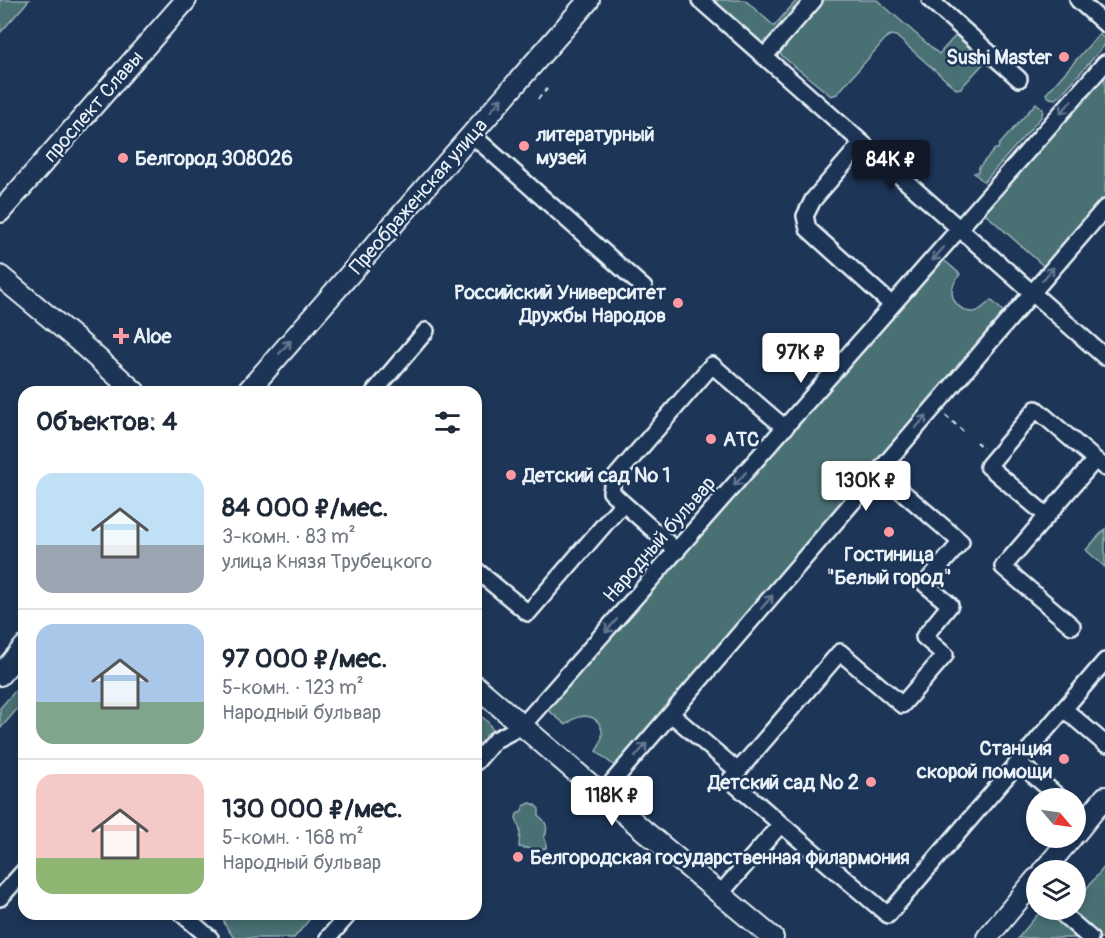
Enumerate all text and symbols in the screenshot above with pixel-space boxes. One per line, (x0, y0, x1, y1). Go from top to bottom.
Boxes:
street label: проспект Славы (38, 45, 149, 167)
place label: Sushi Master (946, 45, 1053, 70)
marker: Sushi Master (1057, 50, 1071, 64)
one-way arrow (489, 98, 503, 113)
one-way arrow (1059, 99, 1073, 114)
street label: Преображенская улица (344, 113, 493, 279)
place label: литературный музей (535, 122, 654, 170)
marker: литературный музей (517, 139, 531, 153)
pin: 84K ₽ (849, 140, 933, 191)
place label: Белгород 308026 (135, 146, 293, 171)
text: 84K ₽ (866, 147, 916, 172)
marker: Белгород 308026 (116, 151, 130, 165)
one-way arrow (931, 246, 945, 261)
one-way arrow (1041, 267, 1055, 282)
place label: Российский Университет Дружбы Народов (454, 280, 667, 328)
marker: Российский Университет Дружбы Народов (671, 296, 685, 310)
place label: Aloe (133, 324, 172, 349)
marker: Aloe (114, 329, 128, 343)
pin: 97K ₽ (759, 333, 843, 384)
one-way arrow (278, 340, 292, 356)
text: 97K ₽ (776, 340, 826, 365)
text: Объектов: 4 (36, 406, 177, 438)
icon: filters (431, 406, 464, 439)
one-way arrow (915, 414, 928, 430)
place label: АТС (723, 427, 759, 452)
marker: АТС (704, 432, 718, 446)
pin: 130K ₽ (817, 461, 915, 512)
place label: Детский сад № 1 (522, 463, 670, 488)
marker: Детский сад № 1 (504, 468, 518, 482)
text: 130K ₽ (835, 468, 897, 493)
street label: Народный бульвар (598, 471, 721, 608)
one-way arrow (733, 471, 747, 486)
text: 84 000 ₽/мес. (222, 492, 389, 524)
icon: home (84, 497, 156, 569)
text: 3-комн. · 83 m² (222, 524, 356, 549)
marker: Гостиница "Белый город" (882, 525, 896, 539)
place label: Гостиница "Белый город" (826, 542, 952, 590)
text: улица Князя Трубецкого (222, 549, 432, 574)
one-way arrow (761, 594, 774, 610)
one-way arrow (604, 618, 618, 633)
text: 97 000 ₽/мес. (222, 643, 388, 675)
icon: home (84, 648, 156, 720)
text: 5-комн. · 123 m² (222, 675, 364, 700)
text: Народный бульвар (222, 700, 381, 725)
place label: Станция скорой помощи (916, 736, 1052, 784)
one-way arrow (634, 742, 647, 758)
marker: Станция скорой помощи (1057, 752, 1071, 766)
place label: Детский сад № 2 (707, 770, 859, 795)
marker: Детский сад № 2 (864, 775, 878, 789)
pin: 118K ₽ (563, 776, 661, 827)
text: 118K ₽ (585, 783, 639, 808)
north arrow (1026, 788, 1086, 848)
map controls (1026, 788, 1086, 920)
text: 130 000 ₽/мес. (222, 793, 403, 825)
icon: home (84, 798, 156, 870)
text: 5-комн. · 168 m² (222, 825, 364, 850)
place label: Белгородская государственная филармония (530, 845, 910, 870)
text: Народный бульвар (222, 850, 381, 875)
marker: Белгородская государственная филармония (511, 850, 525, 864)
button: layers (1026, 860, 1086, 920)

